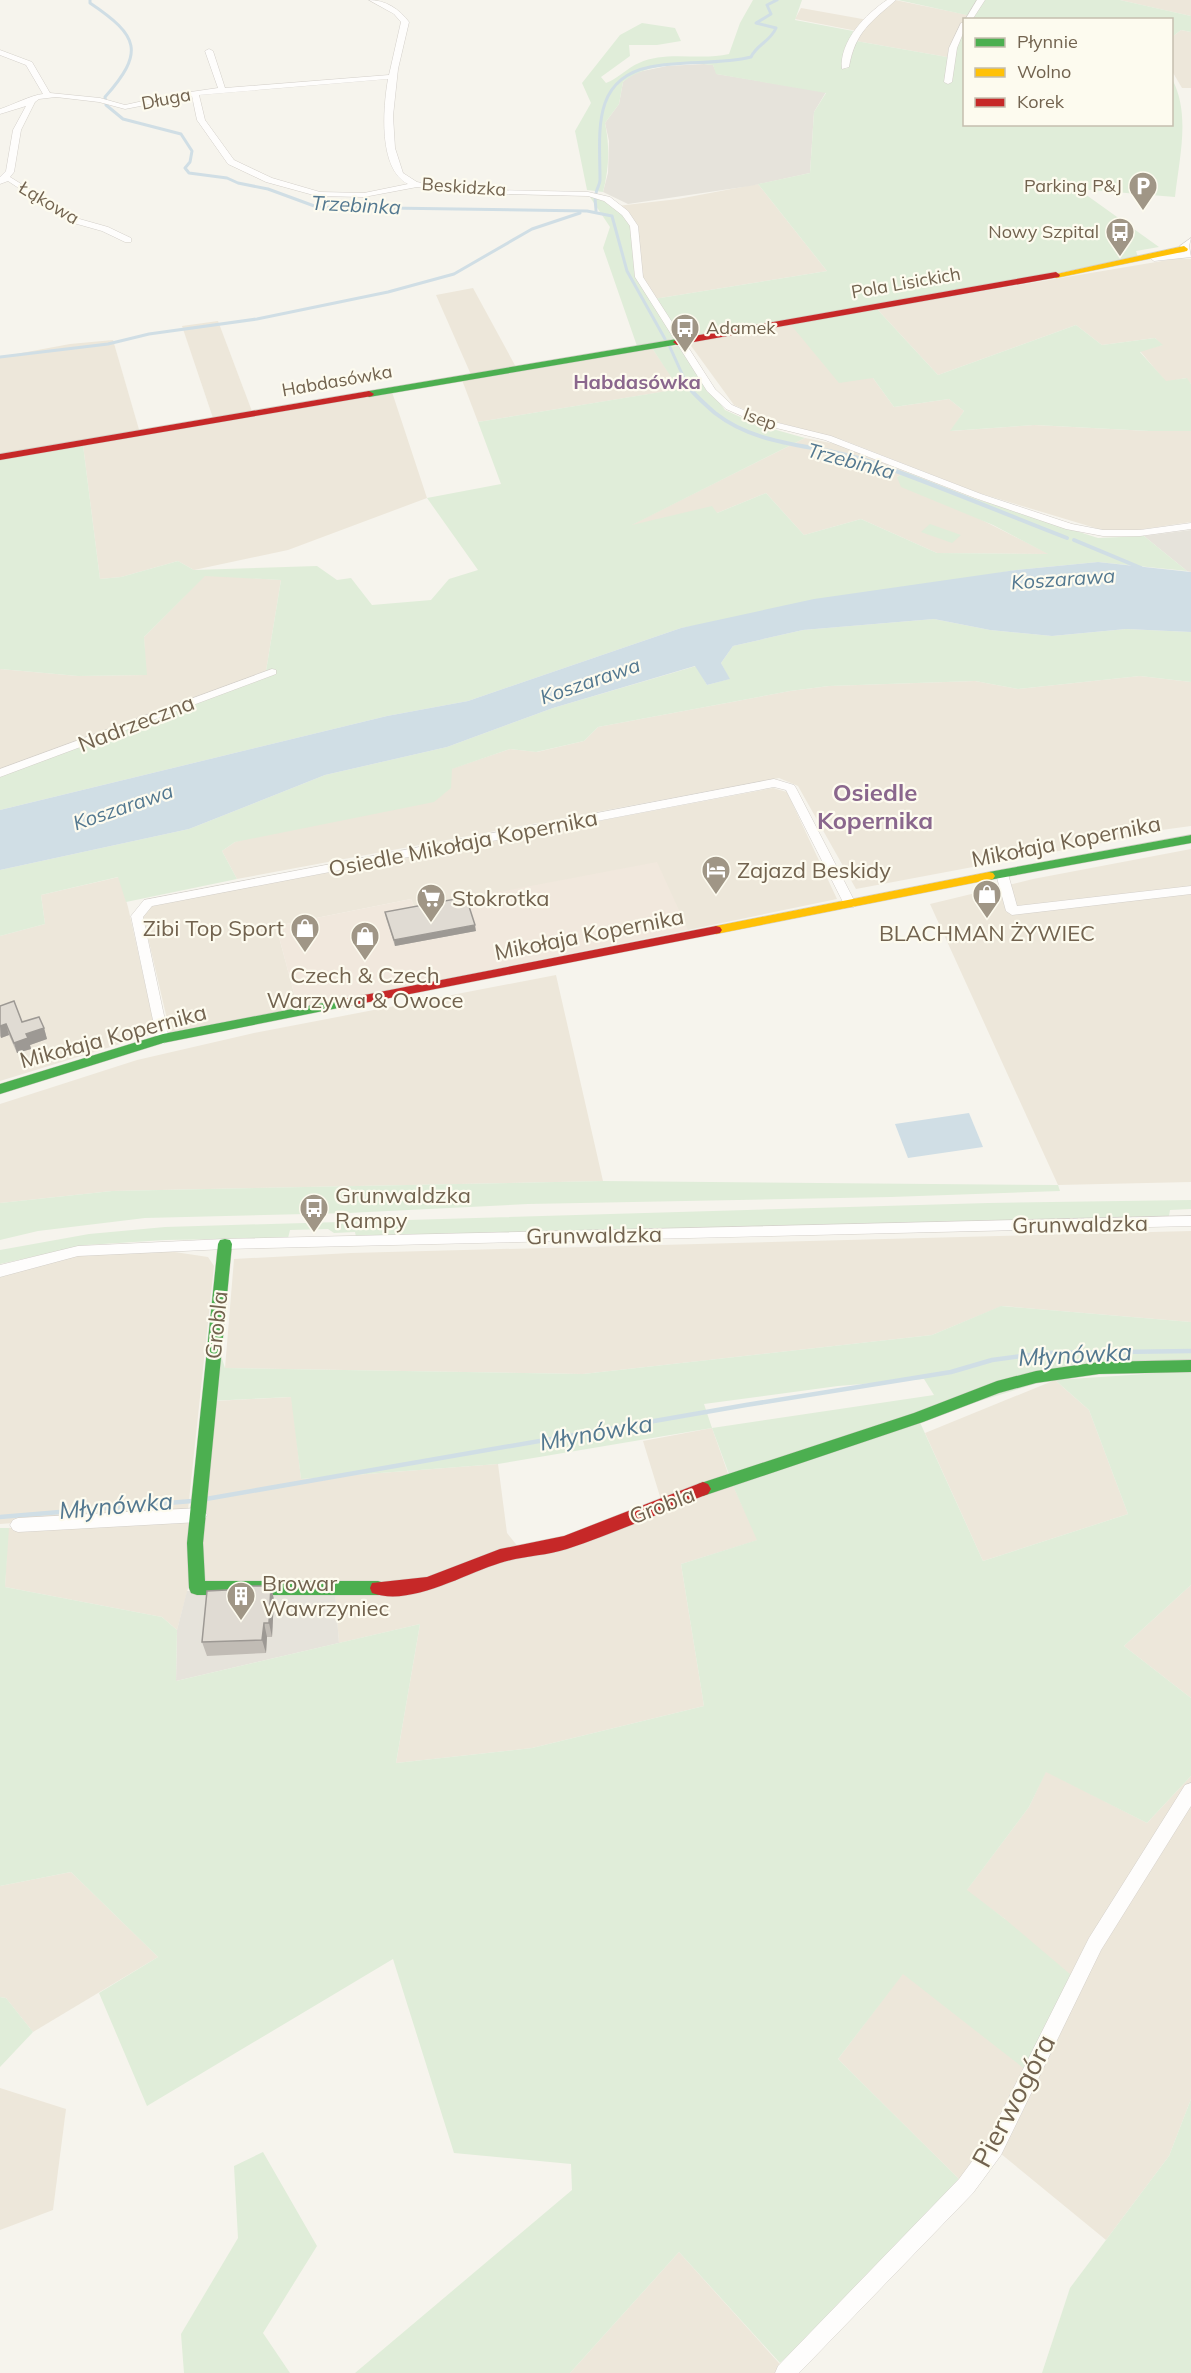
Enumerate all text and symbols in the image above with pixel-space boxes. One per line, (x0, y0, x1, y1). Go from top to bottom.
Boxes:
legend (963, 18, 1173, 126)
text: Płynnie (1017, 30, 1078, 53)
text: Wolno (1017, 60, 1071, 83)
street label: Długa (139, 82, 193, 115)
text: Korek (1017, 90, 1065, 113)
parking icon: Parking P&J (1127, 170, 1159, 212)
street label: Beskidzka (421, 172, 507, 201)
place label: Parking P&J (1024, 174, 1122, 197)
street label: Łąkowa (14, 175, 83, 229)
water label: Trzebinka (311, 190, 401, 219)
bus stop icon: Nowy Szpital (1104, 216, 1136, 258)
place label: Nowy Szpital (988, 220, 1099, 243)
street label: Pola Lisickich (849, 262, 962, 303)
bus stop icon: Adamek (669, 312, 701, 354)
place label: Adamek (706, 316, 776, 339)
street label: Habdasówka (280, 359, 394, 402)
district label: Habdasówka (573, 369, 701, 394)
street label: Isep (740, 402, 780, 435)
water label: Trzebinka (805, 437, 898, 484)
water label: Koszarawa (1010, 562, 1116, 595)
water label: Koszarawa (536, 652, 643, 709)
street label: Nadrzeczna (74, 688, 198, 758)
district label: Osiedle Kopernika (817, 777, 933, 835)
water label: Koszarawa (69, 778, 176, 835)
street label: Osiedle Mikołaja Kopernika (326, 803, 600, 883)
street label: Mikołaja Kopernika (969, 809, 1163, 873)
hotel icon: Zajazd Beskidy (700, 854, 732, 896)
place label: Zajazd Beskidy (737, 856, 891, 884)
shop icon: BLACHMAN ŻYWIEC (971, 878, 1003, 920)
supermarket icon: Stokrotka (415, 882, 447, 924)
place label: Stokrotka (452, 884, 550, 912)
street label: Mikołaja Kopernika (492, 902, 686, 966)
shop icon: Zibi Top Sport (289, 912, 321, 954)
place label: Zibi Top Sport (143, 914, 284, 942)
place label: BLACHMAN ŻYWIEC (879, 919, 1095, 947)
shop icon: Czech & Czech Warzywa & Owoce (349, 920, 381, 962)
place label: Czech & Czech Warzywa & Owoce (266, 961, 464, 1014)
street label: Mikołaja Kopernika (16, 998, 210, 1074)
place label: Grunwaldzka Rampy (335, 1181, 471, 1234)
bus stop icon: Grunwaldzka Rampy (298, 1192, 330, 1234)
street label: Grunwaldzka (1012, 1209, 1148, 1239)
street label: Grunwaldzka (526, 1220, 662, 1250)
street label: Grobla (199, 1290, 233, 1360)
water label: Młynówka (1017, 1336, 1133, 1372)
water label: Młynówka (537, 1407, 655, 1457)
street label: Grobla (625, 1480, 699, 1530)
water label: Młynówka (58, 1485, 174, 1525)
place label: Browar Wawrzyniec (262, 1569, 389, 1622)
building icon: Browar Wawrzyniec (225, 1580, 257, 1622)
street label: Pierwogóra (964, 2028, 1062, 2173)

